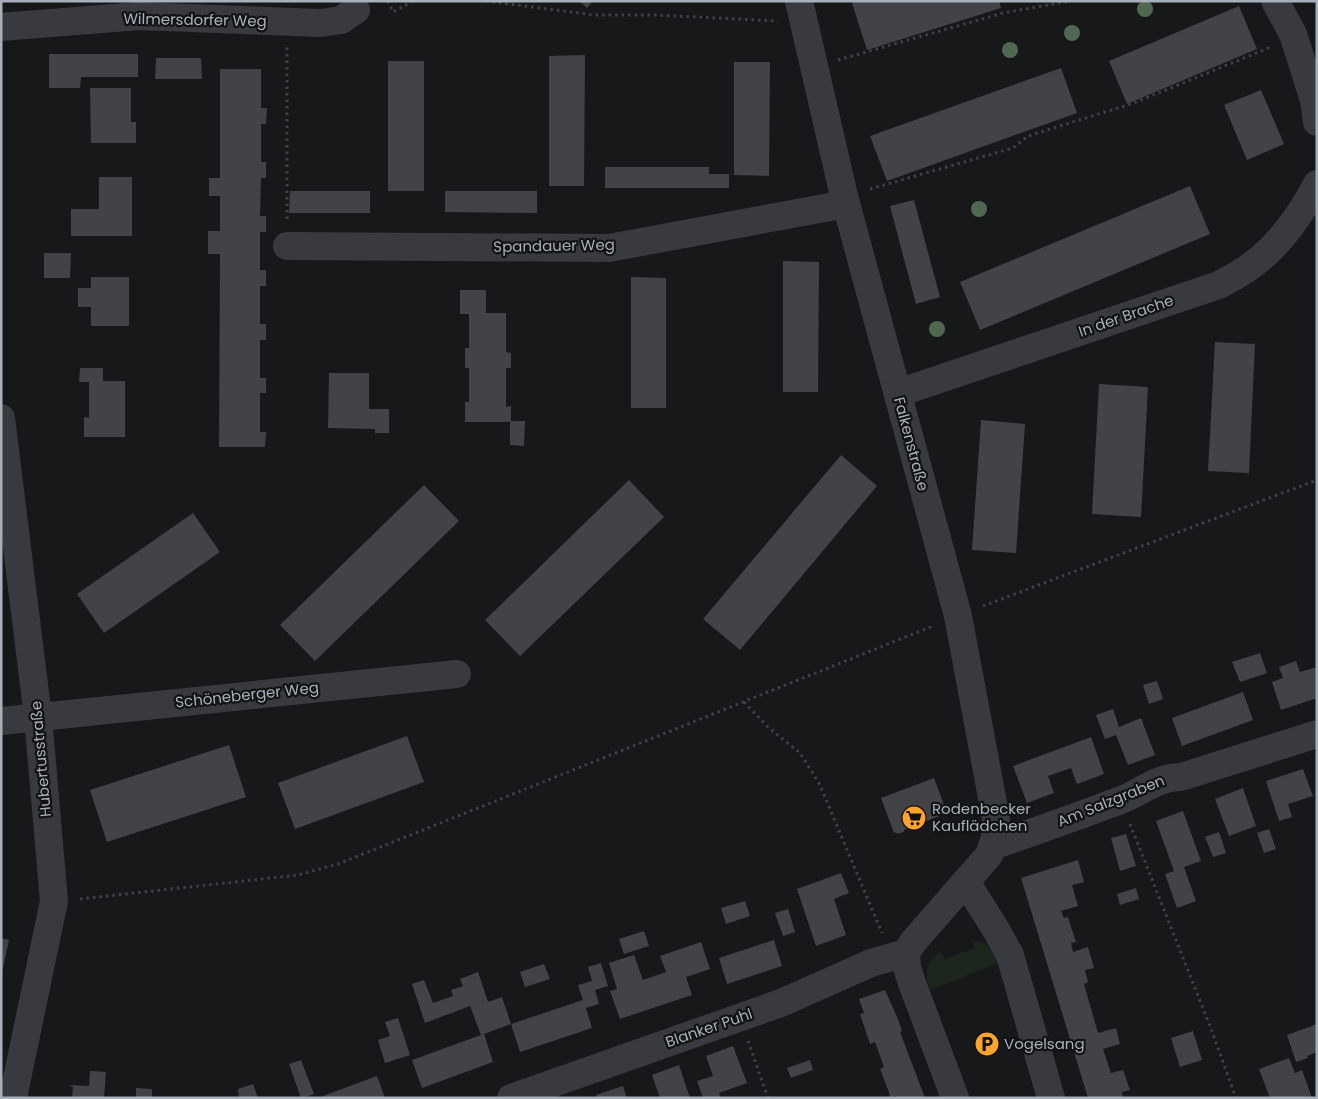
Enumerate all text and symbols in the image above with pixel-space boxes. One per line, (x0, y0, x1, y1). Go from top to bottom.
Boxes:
street label: Wilmersdorfer Weg (123, 8, 267, 31)
street label: Spandauer Weg (493, 234, 615, 257)
street label: In der Brache (1075, 289, 1176, 342)
street label: Falkenstraße (889, 395, 934, 493)
street label: Schöneberger Weg (174, 677, 320, 712)
street label: Hubertusstraße (25, 700, 56, 818)
street label: Am Salzgraben (1054, 769, 1168, 832)
place label: Rodenbecker Kauflädchen (932, 798, 1031, 836)
supermarket icon: Rodenbecker Kauflädchen (901, 805, 927, 831)
street label: Blanker Puhl (662, 1003, 755, 1052)
parking icon: Vogelsang (974, 1031, 1000, 1057)
place label: Vogelsang (1004, 1033, 1085, 1054)

